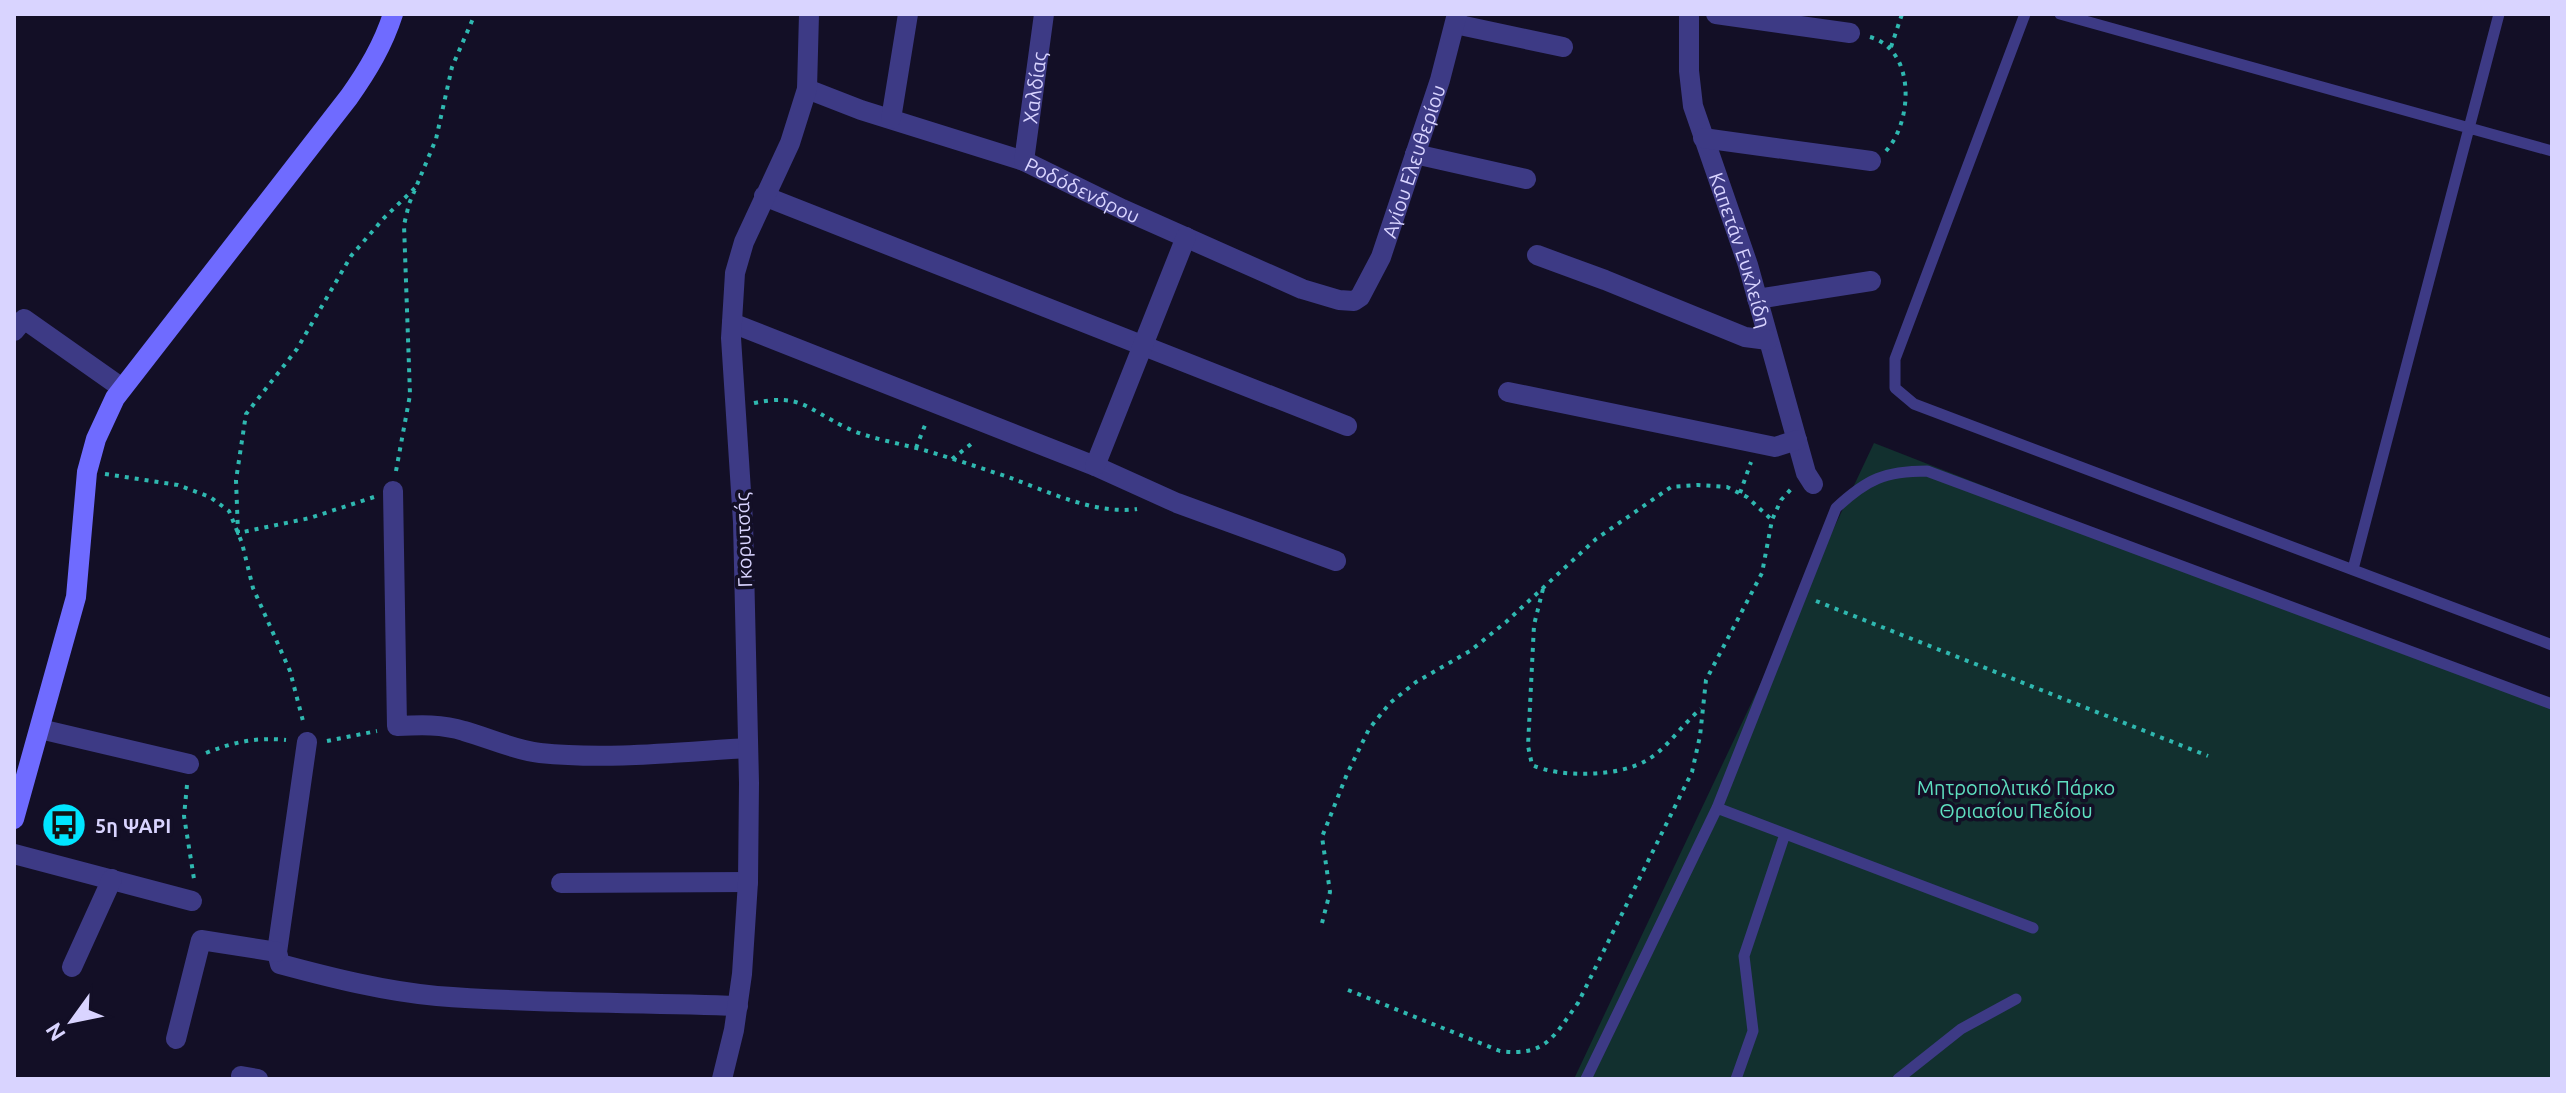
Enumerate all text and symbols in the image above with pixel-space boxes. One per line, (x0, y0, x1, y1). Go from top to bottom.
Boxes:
street label: Χαλδίας (1018, 50, 1050, 125)
street label: Αγίου Ελευθερίου (1377, 82, 1449, 241)
street label: Ροδόδενδρου (1022, 152, 1144, 227)
street label: Καπετάν Ευκλείδη (1705, 169, 1776, 330)
street label: Γκορυτσάς (730, 492, 756, 588)
park label: Μητροπολιτικό Πάρκο Θριασίου Πεδίου (1917, 776, 2115, 822)
bus stop icon: 5η ΨΑΡΙ (40, 801, 88, 849)
place label: 5η ΨΑΡΙ (95, 814, 171, 837)
north arrow (32, 981, 112, 1061)
text: N (40, 1018, 70, 1046)

